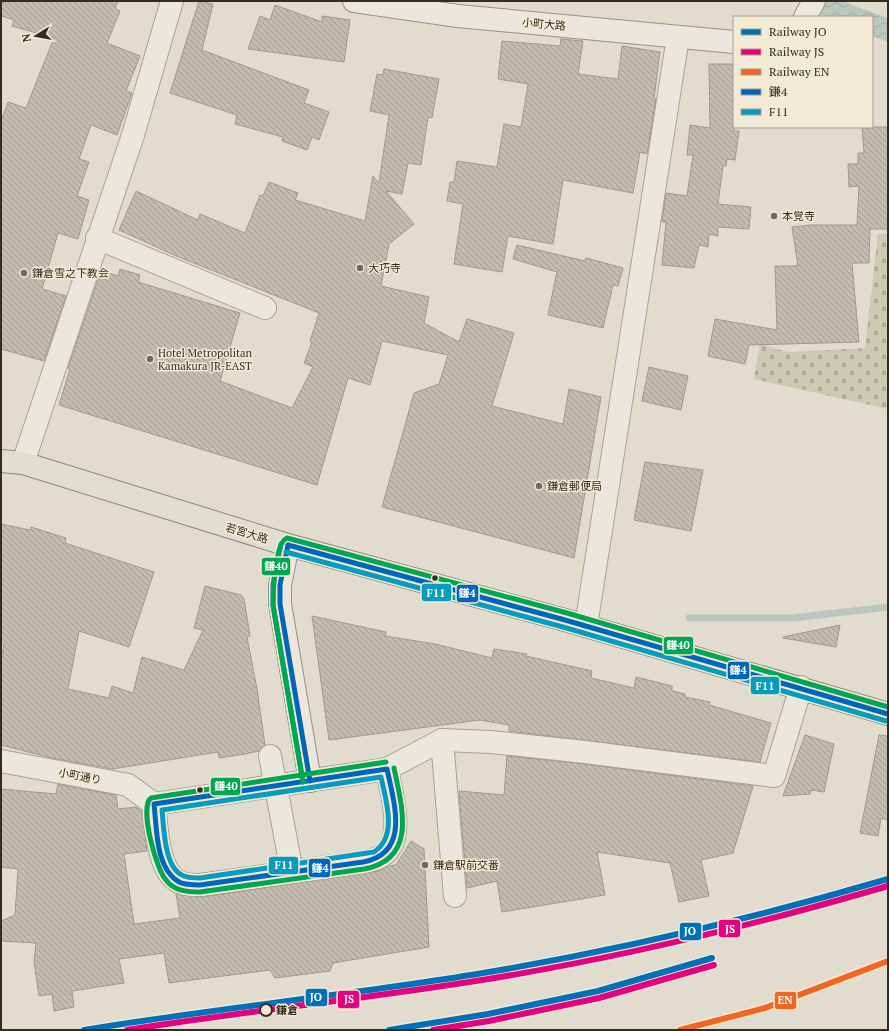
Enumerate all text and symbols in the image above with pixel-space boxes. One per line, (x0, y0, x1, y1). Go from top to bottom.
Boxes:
street label: 小町大路 (521, 15, 567, 33)
north arrow (16, 16, 56, 56)
legend (733, 16, 873, 128)
text: Railway JO (769, 24, 827, 39)
text: N (18, 32, 34, 43)
text: Railway JS (769, 44, 824, 59)
text: Railway EN (769, 64, 830, 79)
text: 鎌4 (769, 84, 788, 99)
text: F11 (769, 104, 788, 119)
place label: 本覚寺 (782, 209, 815, 223)
marker: 本覚寺 (769, 211, 779, 221)
place label: 大巧寺 (368, 261, 401, 275)
marker: 大巧寺 (355, 263, 365, 273)
place label: 鎌倉雪之下教会 (32, 266, 109, 280)
marker: 鎌倉雪之下教会 (19, 268, 29, 278)
place label: Hotel Metropolitan Kamakura JR-EAST (158, 346, 253, 373)
marker: Hotel Metropolitan Kamakura JR-EAST (145, 354, 155, 364)
place label: 鎌倉郵便局 (547, 479, 602, 493)
marker: 鎌倉郵便局 (534, 481, 544, 491)
street label: 若宮大路 (224, 520, 270, 546)
line badge: 鎌40 (261, 557, 291, 576)
text: 鎌40 (264, 559, 288, 573)
unlabelled marker (430, 573, 440, 583)
line badge: F11 (421, 583, 452, 602)
line badge: 鎌4 (456, 584, 479, 603)
text: F11 (427, 586, 445, 600)
text: 鎌4 (458, 586, 476, 600)
line badge: 鎌40 (663, 636, 694, 655)
text: 鎌40 (666, 638, 690, 652)
line badge: 鎌4 (727, 661, 750, 680)
text: 鎌4 (729, 663, 747, 677)
line badge: F11 (750, 676, 780, 695)
text: F11 (756, 679, 774, 693)
street label: 小町通り (57, 765, 103, 787)
line badge: 鎌40 (210, 777, 241, 796)
text: 鎌40 (214, 779, 238, 793)
unlabelled marker (195, 785, 205, 795)
line badge: F11 (268, 856, 299, 875)
text: F11 (275, 858, 293, 872)
line badge: 鎌4 (308, 858, 331, 878)
place label: 鎌倉駅前交番 (433, 858, 499, 872)
marker: 鎌倉駅前交番 (420, 860, 430, 870)
text: 鎌4 (311, 861, 329, 875)
line badge: JS (718, 919, 741, 938)
line badge: JO (679, 922, 702, 941)
text: JS (725, 922, 735, 936)
text: JO (684, 924, 696, 938)
line badge: JO (305, 988, 328, 1007)
text: JO (310, 990, 322, 1004)
line badge: JS (337, 990, 360, 1009)
line badge: EN (774, 991, 797, 1010)
text: JS (344, 992, 354, 1006)
text: EN (778, 993, 793, 1007)
marker: 鎌倉 (259, 1003, 273, 1017)
place label: 鎌倉 (276, 1003, 298, 1017)

